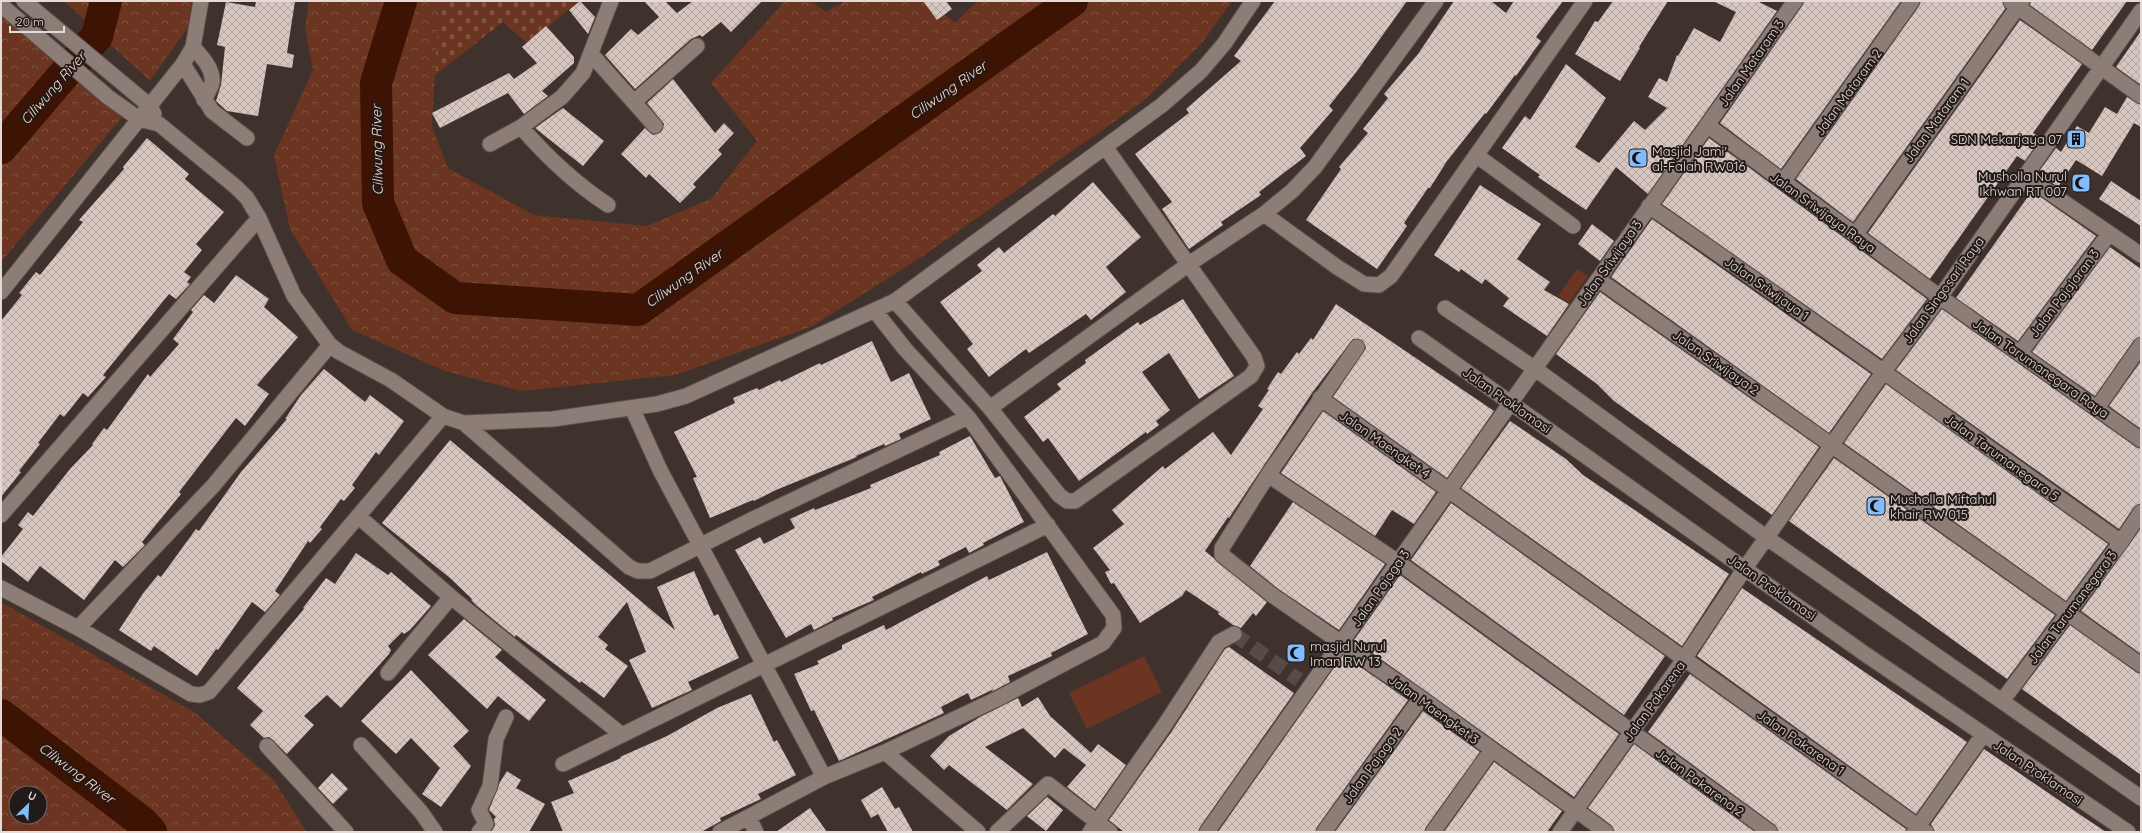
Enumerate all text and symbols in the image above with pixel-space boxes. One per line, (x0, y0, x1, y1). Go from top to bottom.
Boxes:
scale bar (10, 8, 64, 34)
text: 20 m (16, 14, 44, 29)
street label: Jalan Mataram 3 (1715, 16, 1787, 110)
street label: Jalan Mataram 2 (1811, 45, 1885, 139)
water label: Ciliwung River (17, 47, 91, 128)
water label: Ciliwung River (906, 56, 992, 123)
street label: Jalan Mataram 1 (1900, 74, 1972, 166)
water label: Ciliwung River (367, 103, 387, 195)
building icon: SDN Mekarjaya 07 (2065, 128, 2087, 150)
place label: SDN Mekarjaya 07 (1951, 131, 2062, 147)
place label: Masjid Jami' al-Falah RW016 (1652, 143, 1746, 174)
mosque icon: Masjid Jami' al-Falah RW016 (1627, 147, 1649, 169)
street label: Jalan Sriwijaya Raya (1767, 168, 1879, 256)
place label: Musholla Nurul Ikhwan RT 007 (1978, 168, 2067, 199)
mosque icon: Musholla Nurul Ikhwan RT 007 (2070, 172, 2092, 194)
street label: Jalan Sriwijaya 3 (1573, 217, 1645, 309)
street label: Jalan Singosari Raya (1899, 234, 1987, 346)
water label: Ciliwung River (642, 244, 728, 311)
street label: Jalan Pajajaran 3 (2026, 246, 2102, 340)
street label: Jalan Sriwijaya 1 (1721, 253, 1813, 323)
street label: Jalan Tarumanegara Raya (1970, 315, 2112, 421)
street label: Jalan Sriwijaya 2 (1670, 326, 1762, 398)
street label: Jalan Proklamasi (1460, 364, 1554, 436)
street label: Jalan Maengket 4 (1336, 407, 1434, 482)
street label: Jalan Tarumanegara 5 (1942, 410, 2062, 504)
place label: Musholla Miftahul khair RW 015 (1890, 491, 1995, 522)
mosque icon: Musholla Miftahul khair RW 015 (1865, 495, 1887, 517)
street label: Jalan Pajaga 3 (1347, 546, 1413, 630)
street label: Jalan Tarumanegara 3 (2024, 547, 2120, 667)
street label: Jalan Proklamasi (1725, 551, 1819, 623)
place label: masjid Nurul Iman RW 13 (1310, 638, 1386, 669)
mosque icon: masjid Nurul Iman RW 13 (1285, 642, 1307, 664)
street label: Jalan Pakarena (1620, 658, 1688, 744)
street label: Jalan Maengket 3 (1386, 671, 1482, 747)
street label: Jalan Pakarena 1 (1754, 706, 1848, 778)
street label: Jalan Pajaga 2 (1339, 724, 1405, 806)
street label: Jalan Proklamasi (1990, 736, 2086, 808)
water label: Ciliwung River (35, 739, 120, 808)
street label: Jalan Pakarena 2 (1653, 744, 1747, 820)
north arrow (8, 785, 48, 825)
text: U (26, 788, 38, 804)

